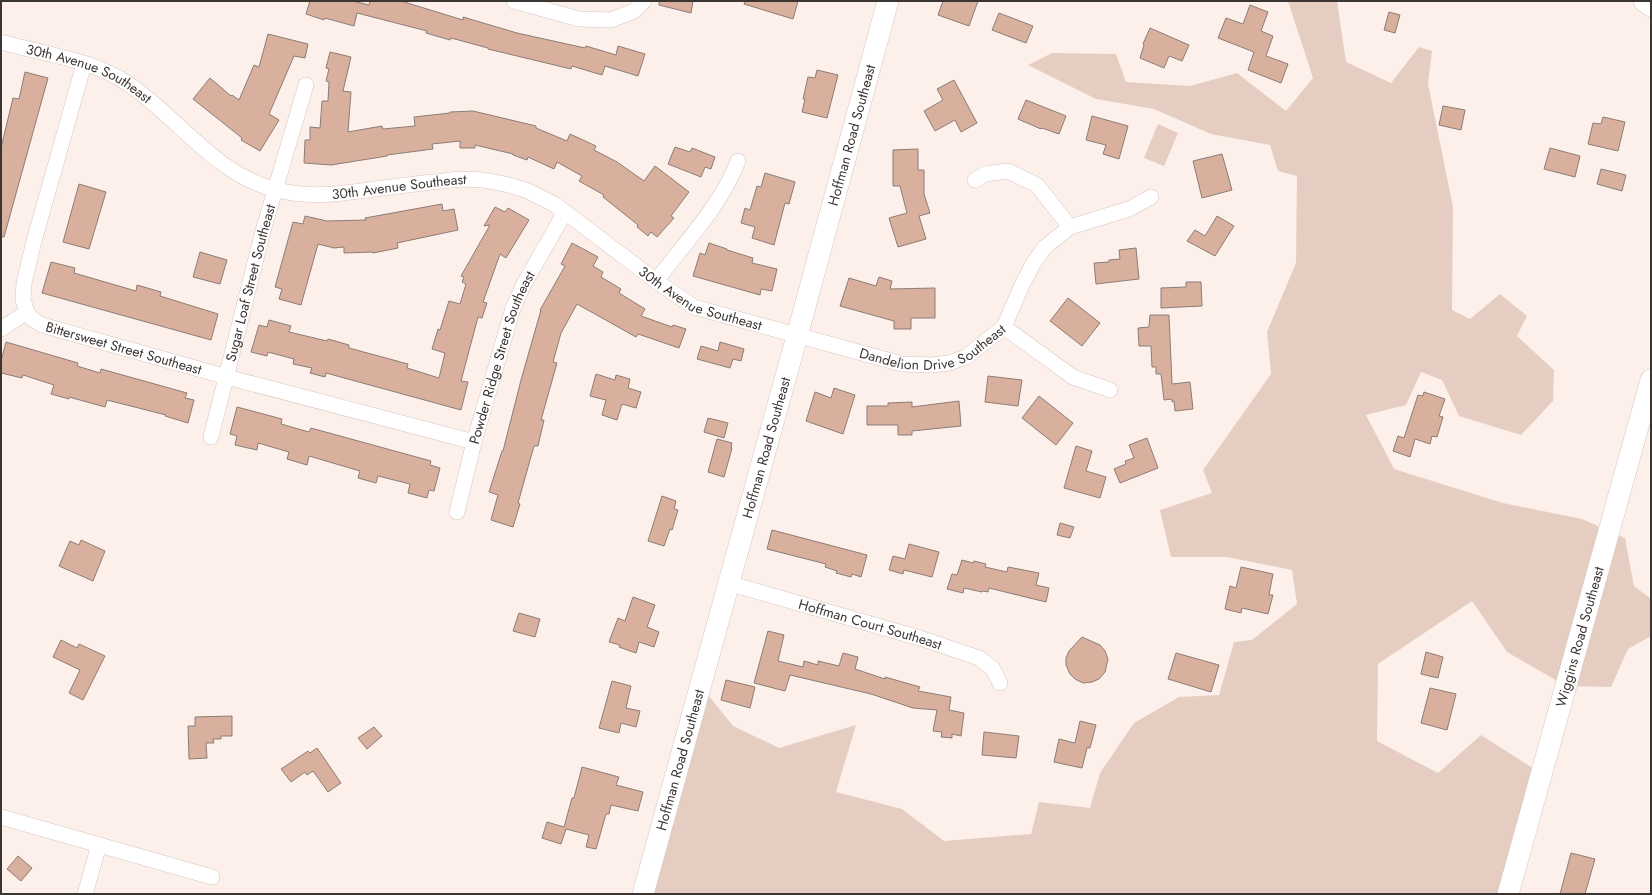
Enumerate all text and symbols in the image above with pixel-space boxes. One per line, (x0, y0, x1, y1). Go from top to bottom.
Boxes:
street label: 30th Avenue Southeast (24, 39, 157, 108)
street label: Hoffman Road Southeast (823, 62, 880, 208)
street label: 30th Avenue Southeast (331, 169, 467, 204)
street label: Sugar Loaf Street Southeast (220, 201, 281, 364)
street label: 30th Avenue Southeast (635, 261, 765, 335)
street label: Powder Ridge Street Southeast (464, 267, 540, 446)
street label: Bittersweet Street Southeast (43, 317, 205, 380)
street label: Dandelion Drive Southeast (857, 319, 1010, 375)
street label: Hoffman Road Southeast (737, 374, 795, 521)
street label: Wiggins Road Southeast (1550, 564, 1609, 709)
street label: Hoffman Court Southeast (796, 594, 945, 655)
street label: Hoffman Road Southeast (651, 686, 709, 833)

